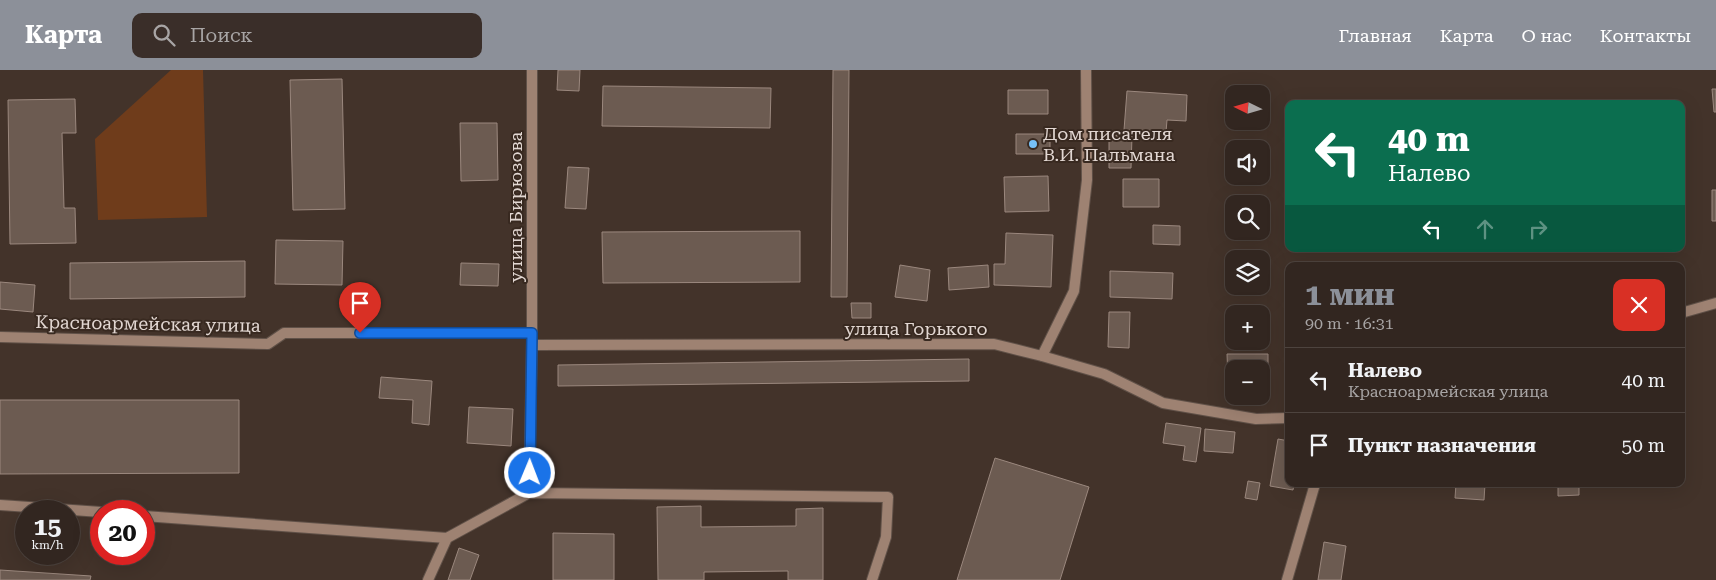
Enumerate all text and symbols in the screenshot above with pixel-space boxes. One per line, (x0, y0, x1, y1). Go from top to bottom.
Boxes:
search box (132, 13, 482, 58)
text: Карта (25, 21, 102, 49)
icon: search (150, 21, 178, 49)
text: Поиск (190, 24, 253, 47)
text: Главная (1339, 25, 1412, 46)
text: Карта (1440, 25, 1494, 46)
text: О нас (1522, 25, 1572, 46)
text: Контакты (1600, 25, 1691, 46)
north arrow (1225, 85, 1270, 130)
map controls (1225, 85, 1270, 405)
text: 40 m (1388, 119, 1470, 160)
icon: left (1305, 120, 1370, 185)
place label: Дом писателя В.И. Пальмана (1043, 123, 1175, 165)
street label: улица Бирюзова (505, 131, 526, 282)
marker: Дом писателя В.И. Пальмана (1027, 138, 1039, 150)
button: sound (1225, 140, 1270, 185)
text: Налево (1388, 161, 1471, 186)
button: search (1225, 195, 1270, 240)
icon: left (1418, 215, 1446, 243)
icon: ahead (1471, 215, 1499, 243)
icon: right (1524, 215, 1552, 243)
button: layers (1225, 250, 1270, 295)
text: 1 мин (1305, 277, 1395, 312)
button: close (1613, 279, 1665, 331)
pin (339, 282, 381, 333)
icon: arrive (346, 289, 374, 317)
button: + (1225, 305, 1270, 350)
street label: Красноармейская улица (35, 311, 261, 336)
text: 90 m · 16:31 (1305, 314, 1394, 333)
street label: улица Горького (844, 318, 988, 339)
text: Налево (1348, 359, 1422, 382)
button: − (1225, 360, 1270, 405)
icon: left (1305, 366, 1333, 394)
text: 40 m (1622, 369, 1665, 392)
text: Красноармейская улица (1348, 382, 1548, 401)
icon: arrive (1305, 431, 1333, 459)
text: Пункт назначения (1348, 434, 1536, 457)
text: 50 m (1622, 434, 1665, 457)
position arrow (503, 446, 555, 498)
speed limit sign: 20 (90, 500, 155, 565)
text: 15 (33, 512, 62, 541)
text: km/h (31, 538, 64, 552)

